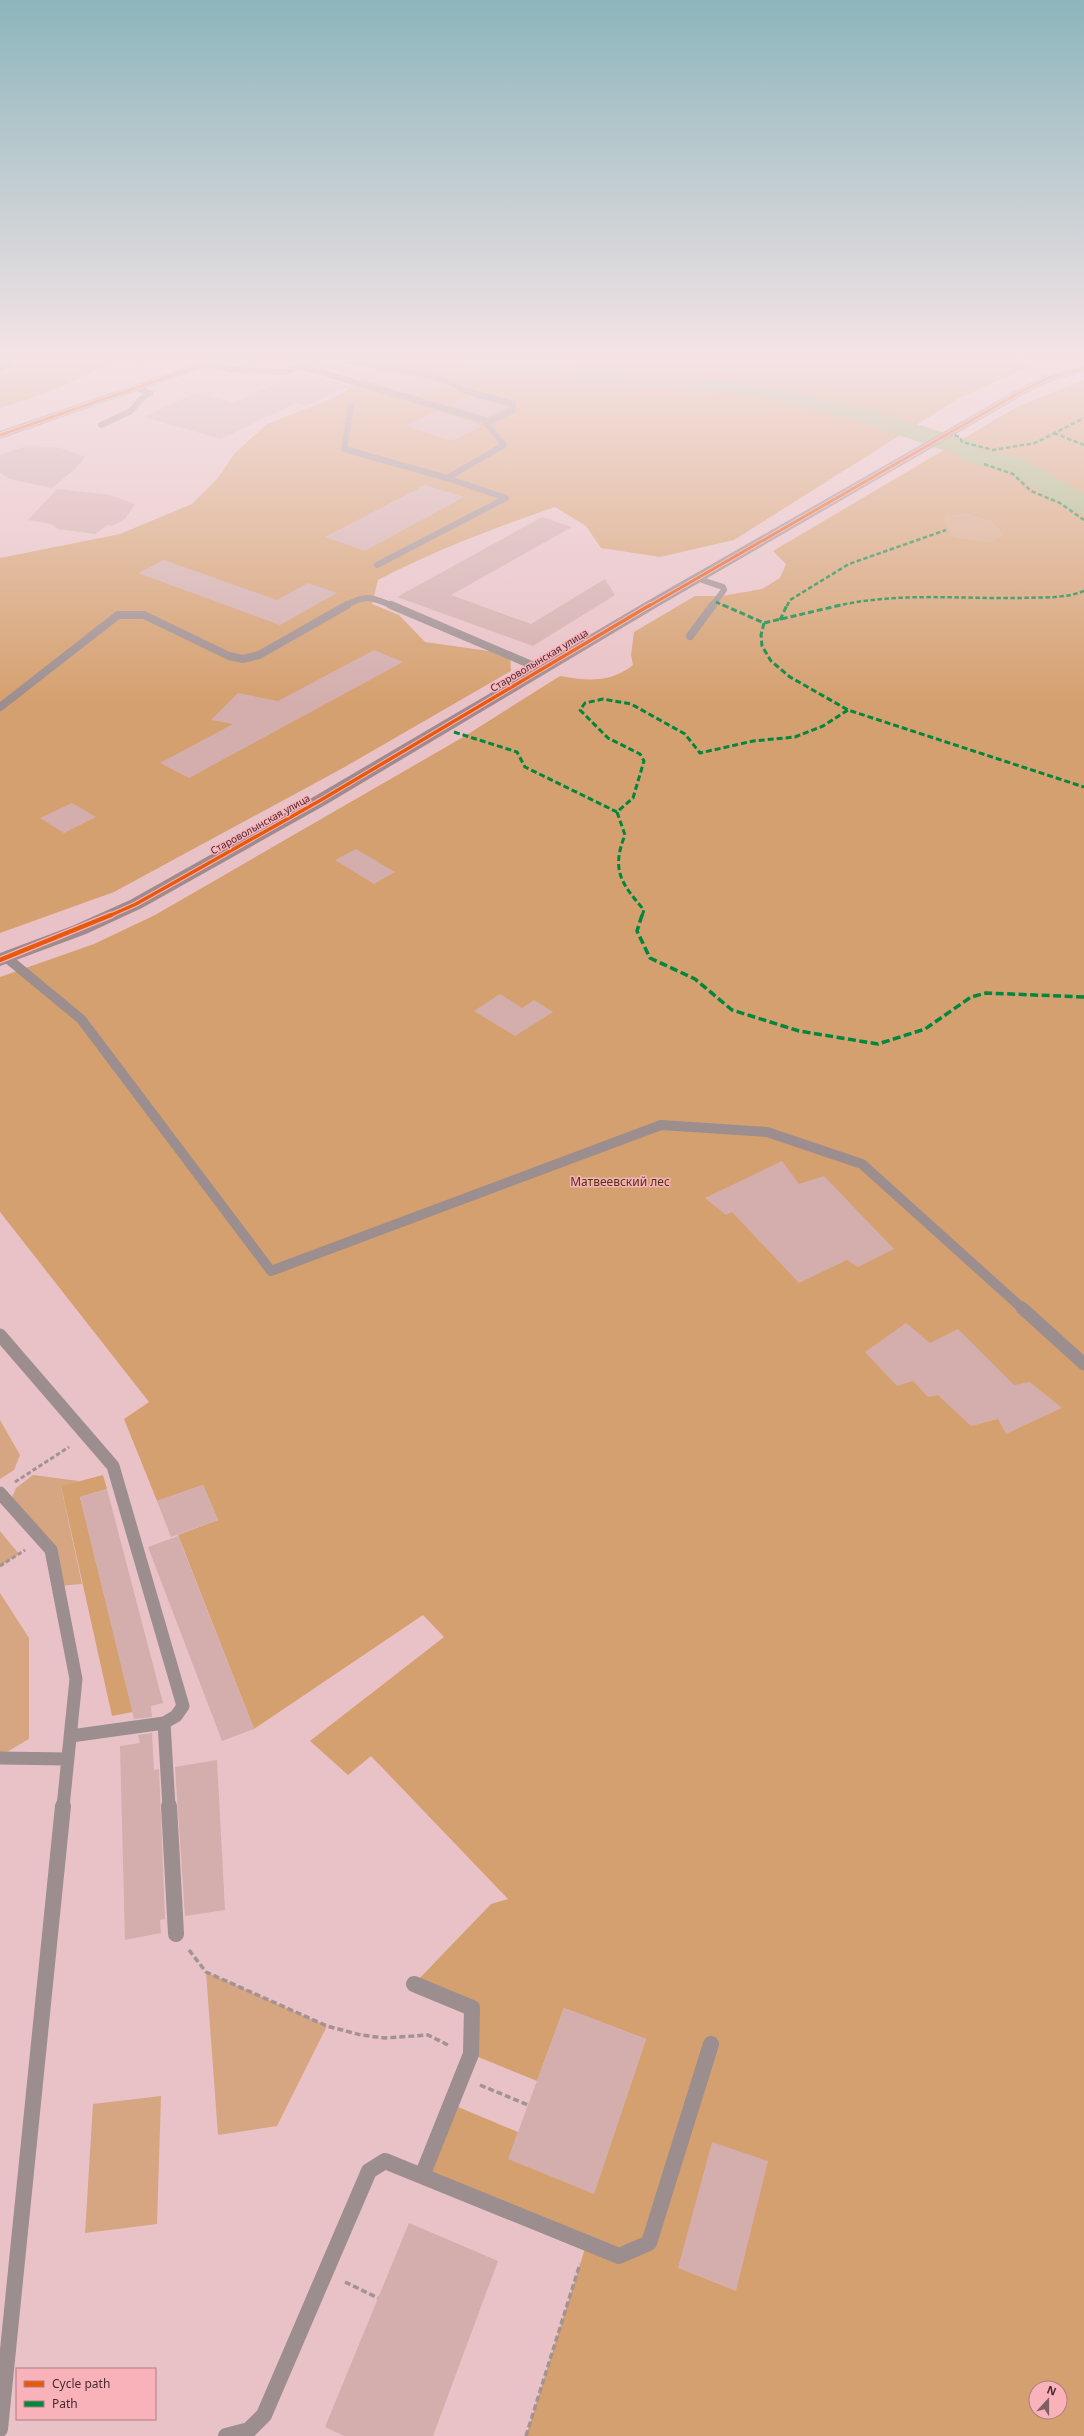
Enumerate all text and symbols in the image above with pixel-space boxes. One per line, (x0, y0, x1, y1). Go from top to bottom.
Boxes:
street label: Староволынская улица (487, 625, 591, 695)
street label: Староволынская улица (208, 791, 312, 857)
park label: Матвеевский лес (570, 1173, 670, 1190)
legend (16, 2368, 156, 2420)
text: Cycle path (52, 2375, 110, 2392)
north arrow (1028, 2380, 1068, 2420)
text: N (1045, 2382, 1059, 2399)
text: Path (52, 2395, 78, 2412)

